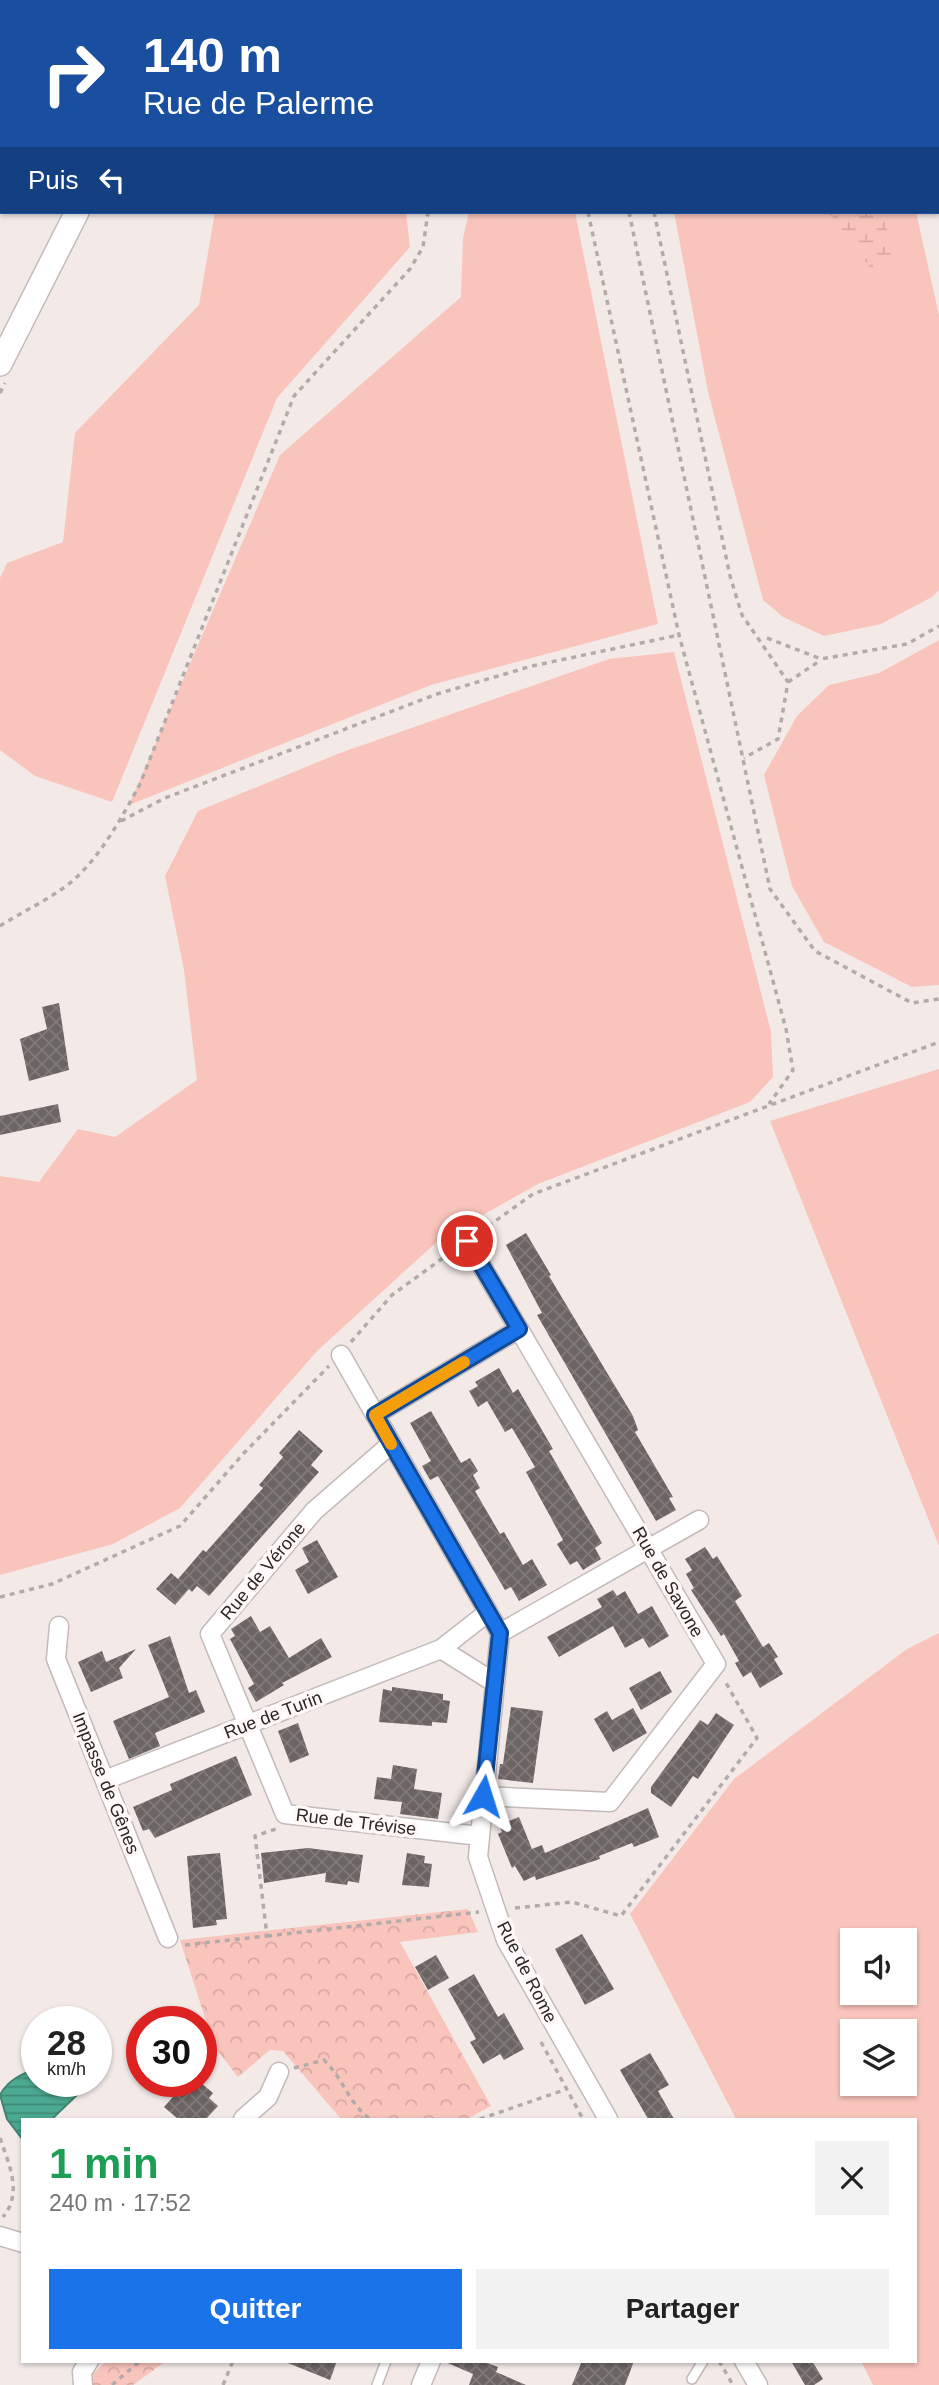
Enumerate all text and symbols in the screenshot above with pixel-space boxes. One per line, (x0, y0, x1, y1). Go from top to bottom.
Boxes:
icon: right (28, 28, 119, 119)
text: 140 m (143, 28, 282, 82)
text: Rue de Palerme (143, 85, 374, 121)
icon: left (93, 161, 131, 199)
text: Puis (28, 165, 79, 195)
pin (437, 1211, 497, 1271)
icon: arrive (448, 1222, 486, 1260)
street label: Rue de Vérone (216, 1518, 310, 1624)
street label: Rue de Savone (628, 1523, 708, 1641)
street label: Rue de Turin (221, 1687, 325, 1743)
street label: Impasse de Gênes (68, 1709, 144, 1857)
position arrow (446, 1759, 520, 1833)
street label: Rue de Trévise (295, 1805, 417, 1839)
street label: Rue de Rome (493, 1918, 561, 2026)
map controls (840, 1928, 917, 2096)
button: sound (840, 1928, 917, 2005)
speed limit sign: 30 (126, 2006, 217, 2097)
button: layers (840, 2019, 917, 2096)
text: 28 (47, 2023, 86, 2062)
text: km/h (47, 2059, 86, 2079)
text: 1 min (49, 2140, 159, 2187)
button: close (815, 2141, 889, 2215)
text: 240 m · 17:52 (49, 2190, 191, 2216)
button: Quitter (49, 2269, 462, 2349)
button: Partager (476, 2269, 889, 2349)

